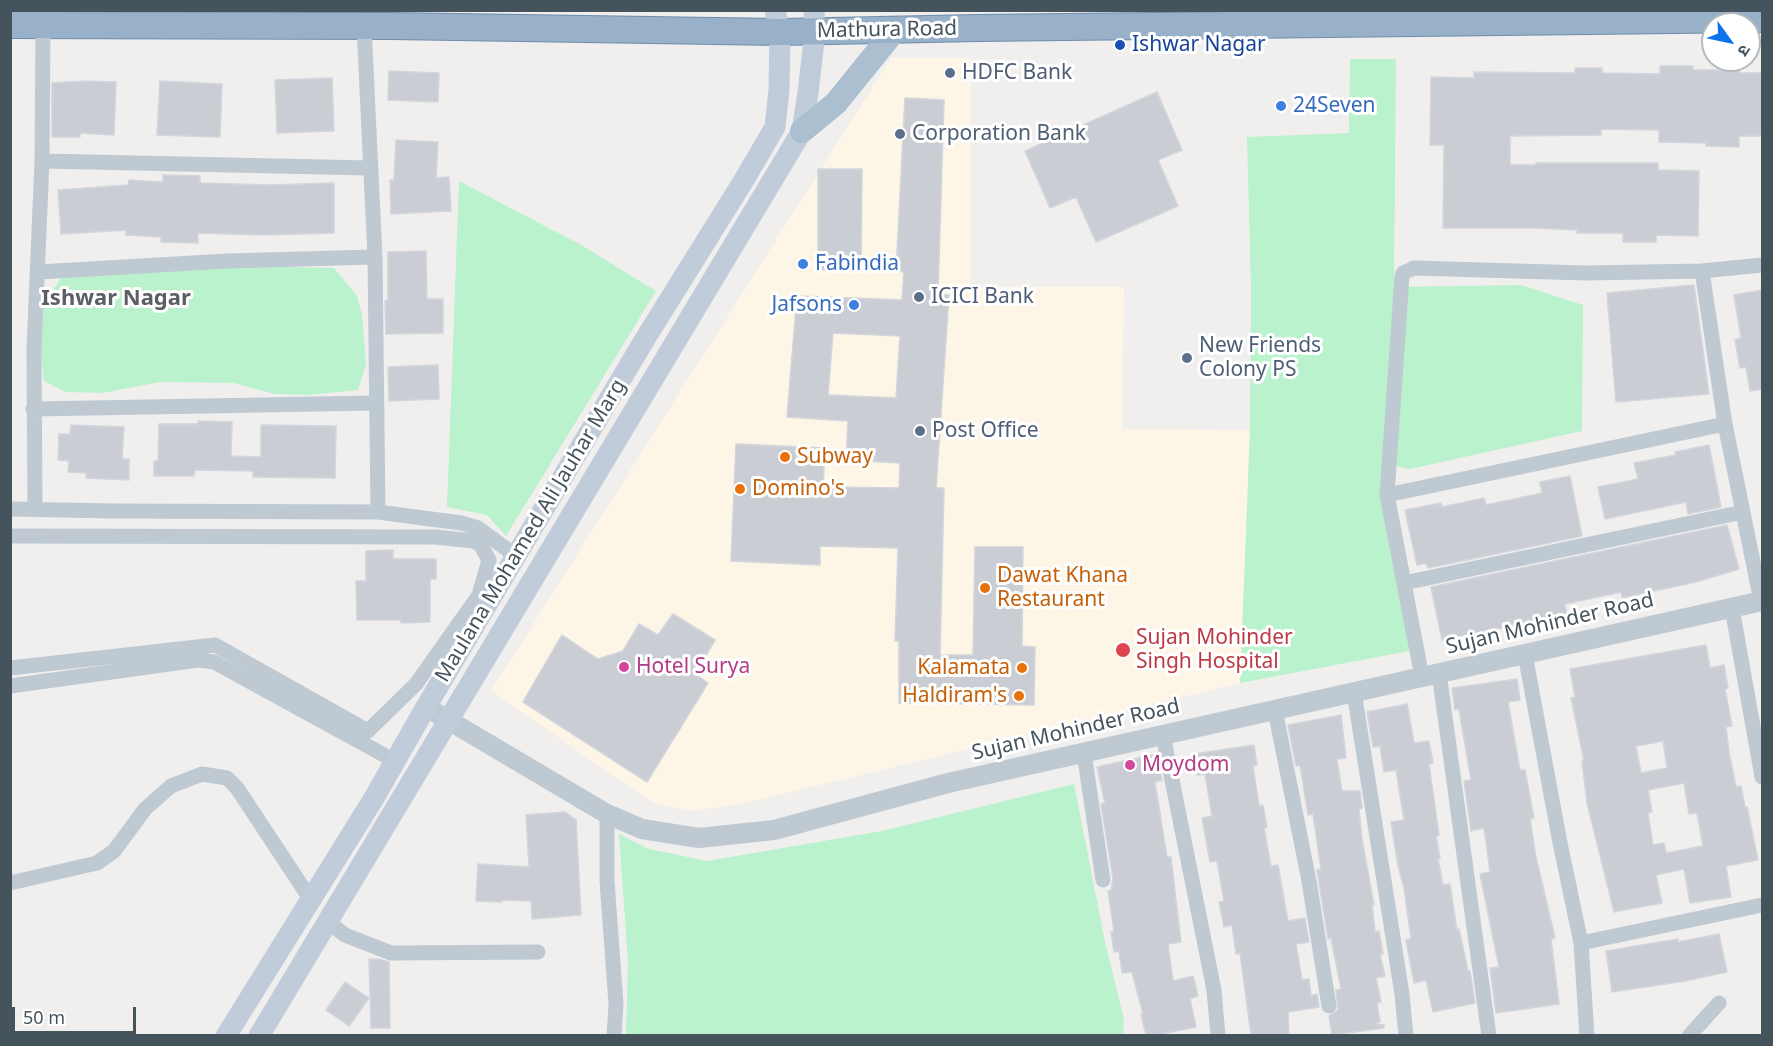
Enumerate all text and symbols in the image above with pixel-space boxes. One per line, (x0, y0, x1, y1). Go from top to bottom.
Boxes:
north arrow (1701, 12, 1761, 72)
street label: Mathura Road (817, 16, 957, 44)
place label: Ishwar Nagar (1132, 32, 1266, 58)
marker: Ishwar Nagar (1113, 38, 1127, 52)
text: उ (1733, 41, 1756, 61)
place label: HDFC Bank (962, 60, 1072, 86)
marker: HDFC Bank (943, 66, 957, 80)
place label: 24Seven (1293, 93, 1375, 119)
marker: 24Seven (1274, 99, 1288, 113)
place label: Corporation Bank (912, 121, 1086, 147)
marker: Corporation Bank (893, 127, 907, 141)
place label: Fabindia (815, 251, 899, 277)
marker: Fabindia (796, 257, 810, 271)
place label: ICICI Bank (931, 284, 1034, 310)
district label: Ishwar Nagar (41, 286, 191, 312)
marker: ICICI Bank (912, 290, 926, 304)
place label: Jafsons (771, 292, 842, 318)
marker: Jafsons (847, 298, 861, 312)
place label: New Friends Colony PS (1199, 333, 1321, 383)
marker: New Friends Colony PS (1180, 351, 1194, 365)
street label: Maulana Mohamed Ali Jauhar Marg (430, 375, 632, 687)
place label: Post Office (932, 418, 1039, 444)
marker: Post Office (913, 424, 927, 438)
place label: Subway (797, 444, 873, 470)
marker: Subway (778, 450, 792, 464)
place label: Domino's (752, 476, 845, 502)
marker: Domino's (733, 482, 747, 496)
place label: Dawat Khana Restaurant (997, 563, 1128, 613)
marker: Dawat Khana Restaurant (978, 581, 992, 595)
street label: Sujan Mohinder Road (1444, 588, 1656, 660)
place label: Sujan Mohinder Singh Hospital (1136, 625, 1293, 675)
marker: Sujan Mohinder Singh Hospital (1114, 641, 1132, 659)
place label: Hotel Surya (636, 654, 750, 680)
place label: Kalamata (917, 655, 1010, 681)
marker: Hotel Surya (617, 660, 631, 674)
marker: Kalamata (1015, 661, 1029, 675)
place label: Haldiram's (902, 683, 1007, 709)
marker: Haldiram's (1012, 689, 1026, 703)
street label: Sujan Mohinder Road (970, 694, 1182, 766)
place label: Moydom (1142, 752, 1229, 778)
marker: Moydom (1123, 758, 1137, 772)
scale bar (15, 995, 140, 1033)
text: 50 m (23, 1005, 65, 1029)

